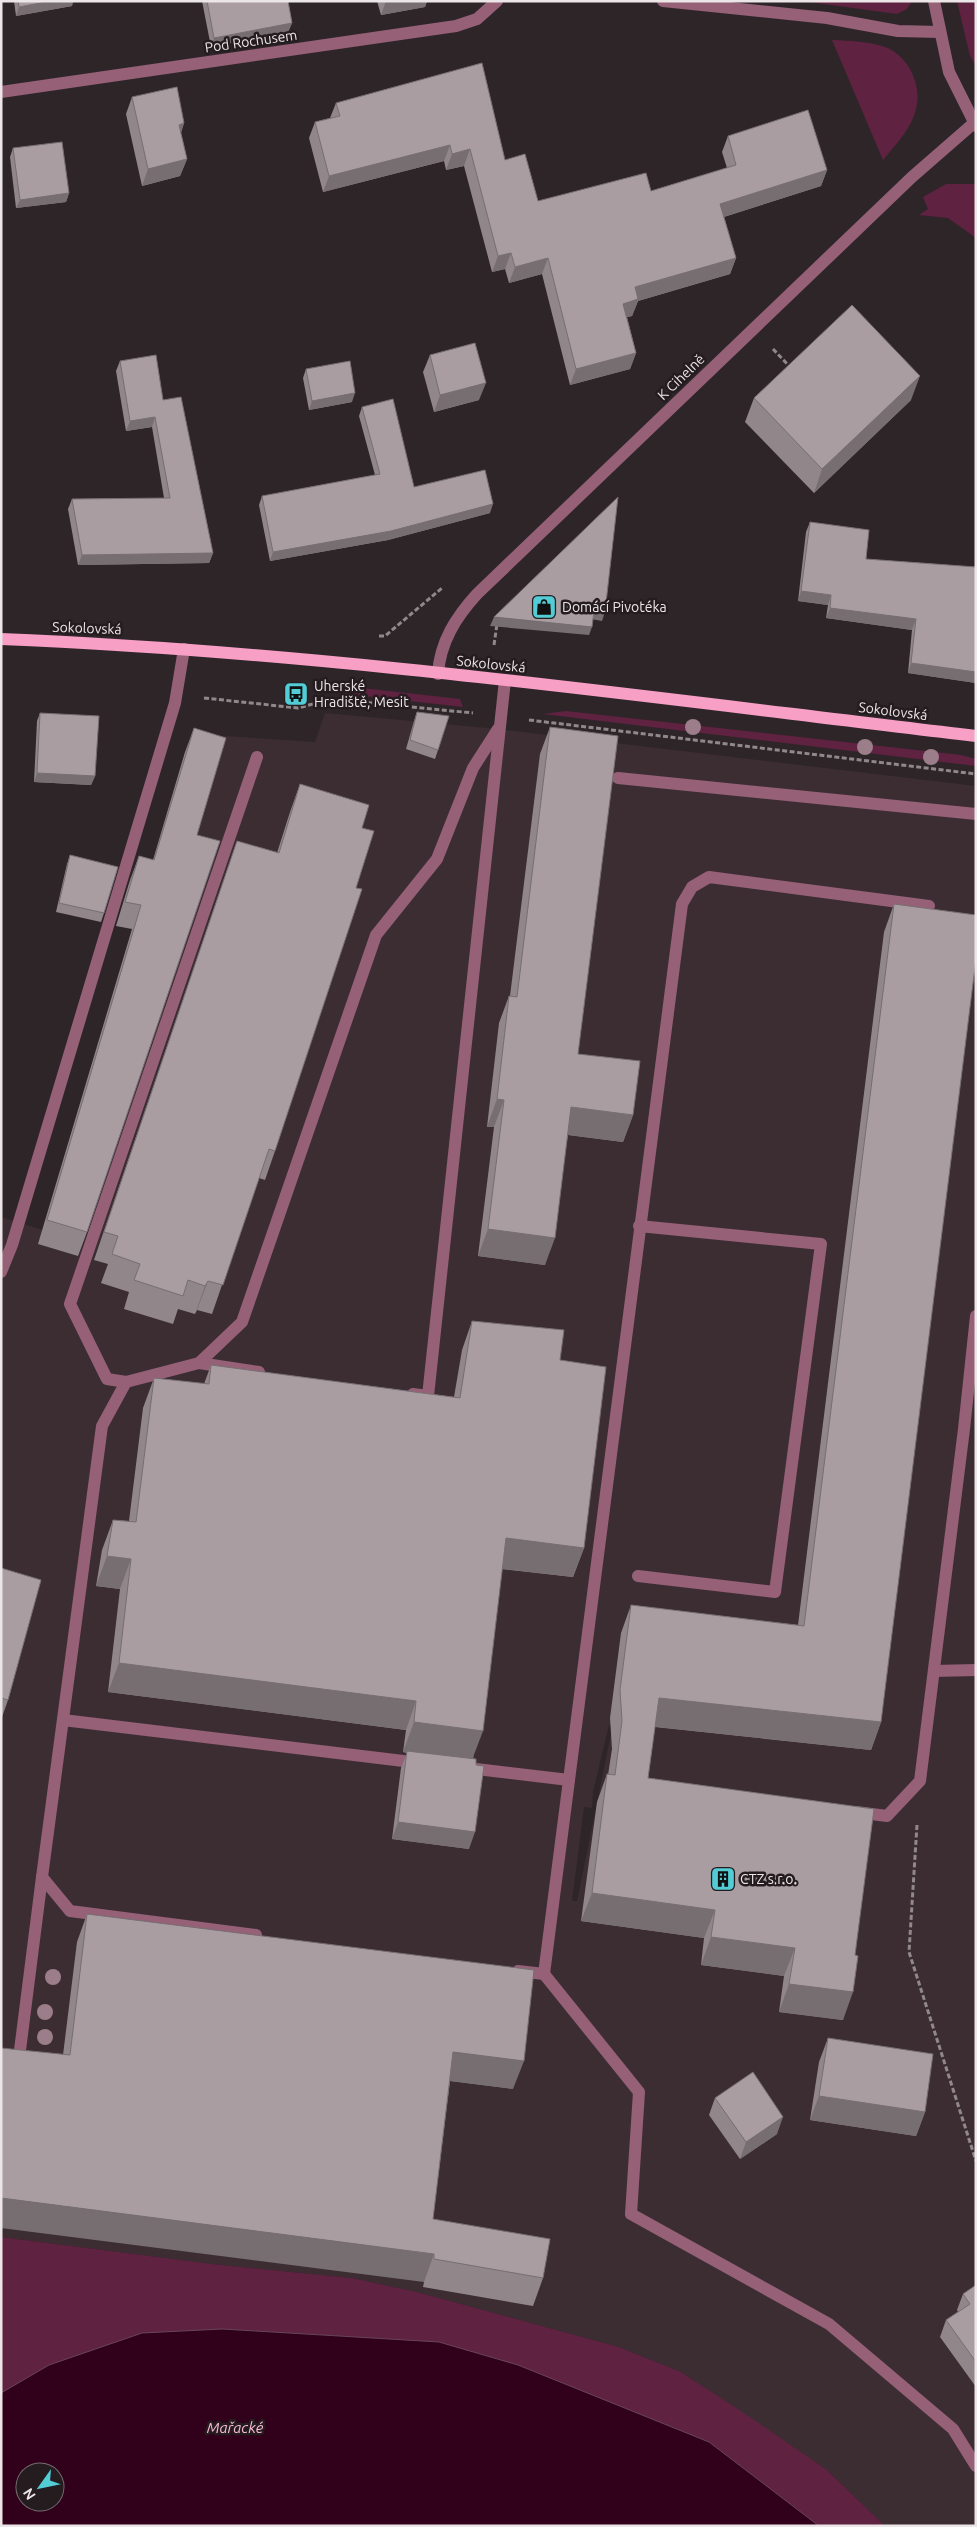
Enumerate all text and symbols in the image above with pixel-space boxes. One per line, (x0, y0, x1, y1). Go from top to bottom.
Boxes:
street label: Pod Rochusem (204, 27, 298, 55)
street label: K Cihelně (654, 351, 708, 403)
shop icon: Domácí Pivotéka (531, 594, 557, 620)
place label: Domácí Pivotéka (562, 599, 667, 615)
street label: Sokolovská (52, 619, 122, 637)
street label: Sokolovská (456, 652, 526, 676)
place label: Uherské Hradiště, Mesit (314, 678, 409, 710)
bus stop icon: Uherské Hradiště, Mesit (283, 681, 309, 707)
street label: Sokolovská (858, 699, 928, 723)
building icon: CTZ s.r.o. (710, 1866, 736, 1892)
place label: CTZ s.r.o. (740, 1871, 797, 1887)
water label: Mařacké (207, 2419, 264, 2436)
north arrow (15, 2462, 65, 2512)
text: N (20, 2485, 39, 2503)

